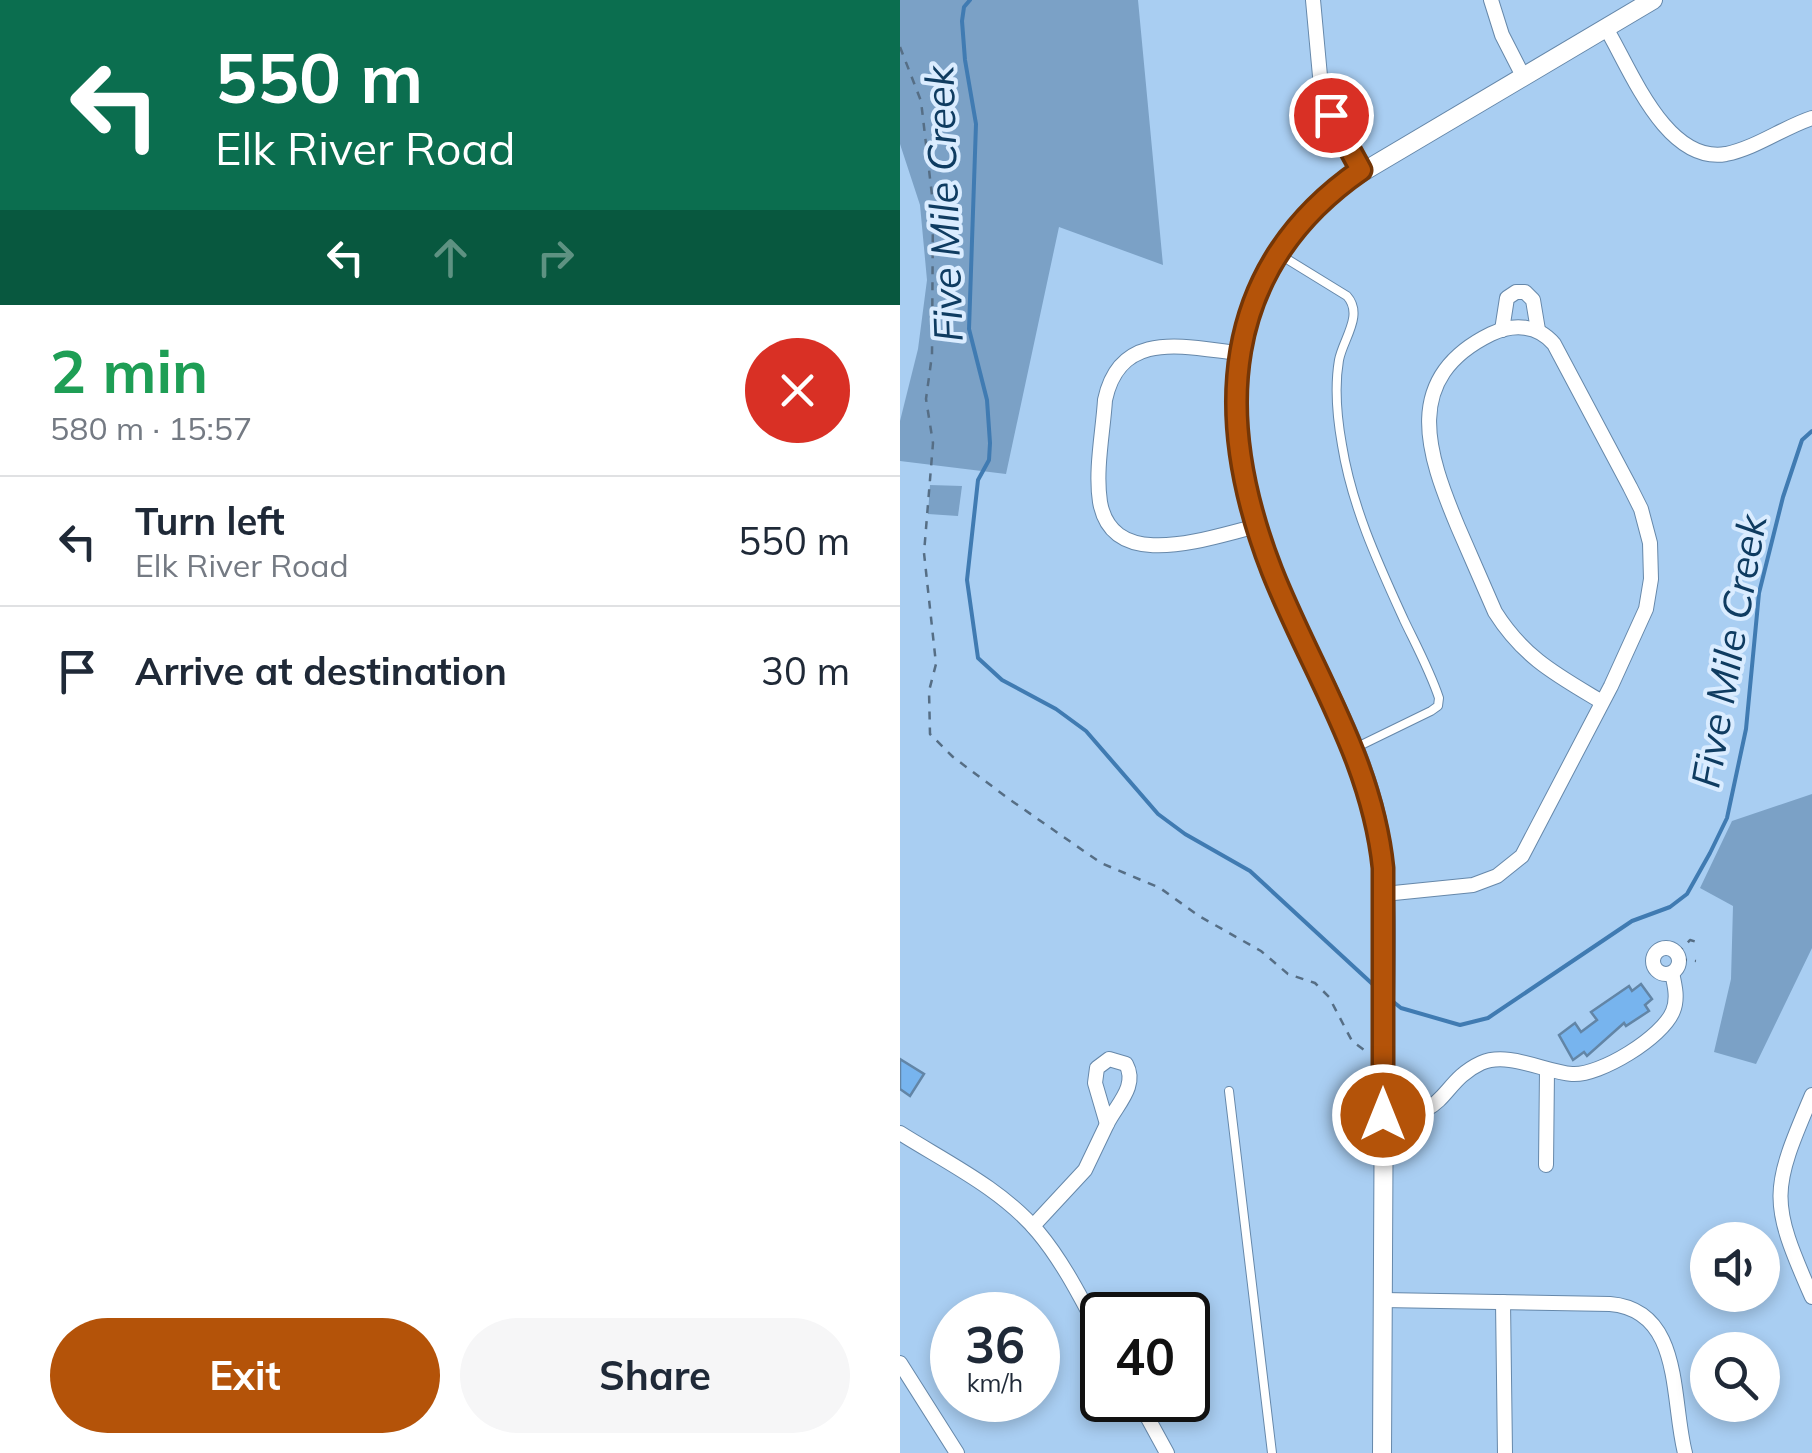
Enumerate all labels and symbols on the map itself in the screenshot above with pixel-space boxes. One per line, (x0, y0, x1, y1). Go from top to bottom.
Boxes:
water label: Five Mile Creek (913, 64, 973, 343)
pin (1289, 73, 1374, 158)
water label: Five Mile Creek (1679, 509, 1777, 791)
position arrow (1331, 1063, 1435, 1167)
speed limit sign: 40 (1080, 1292, 1210, 1422)

